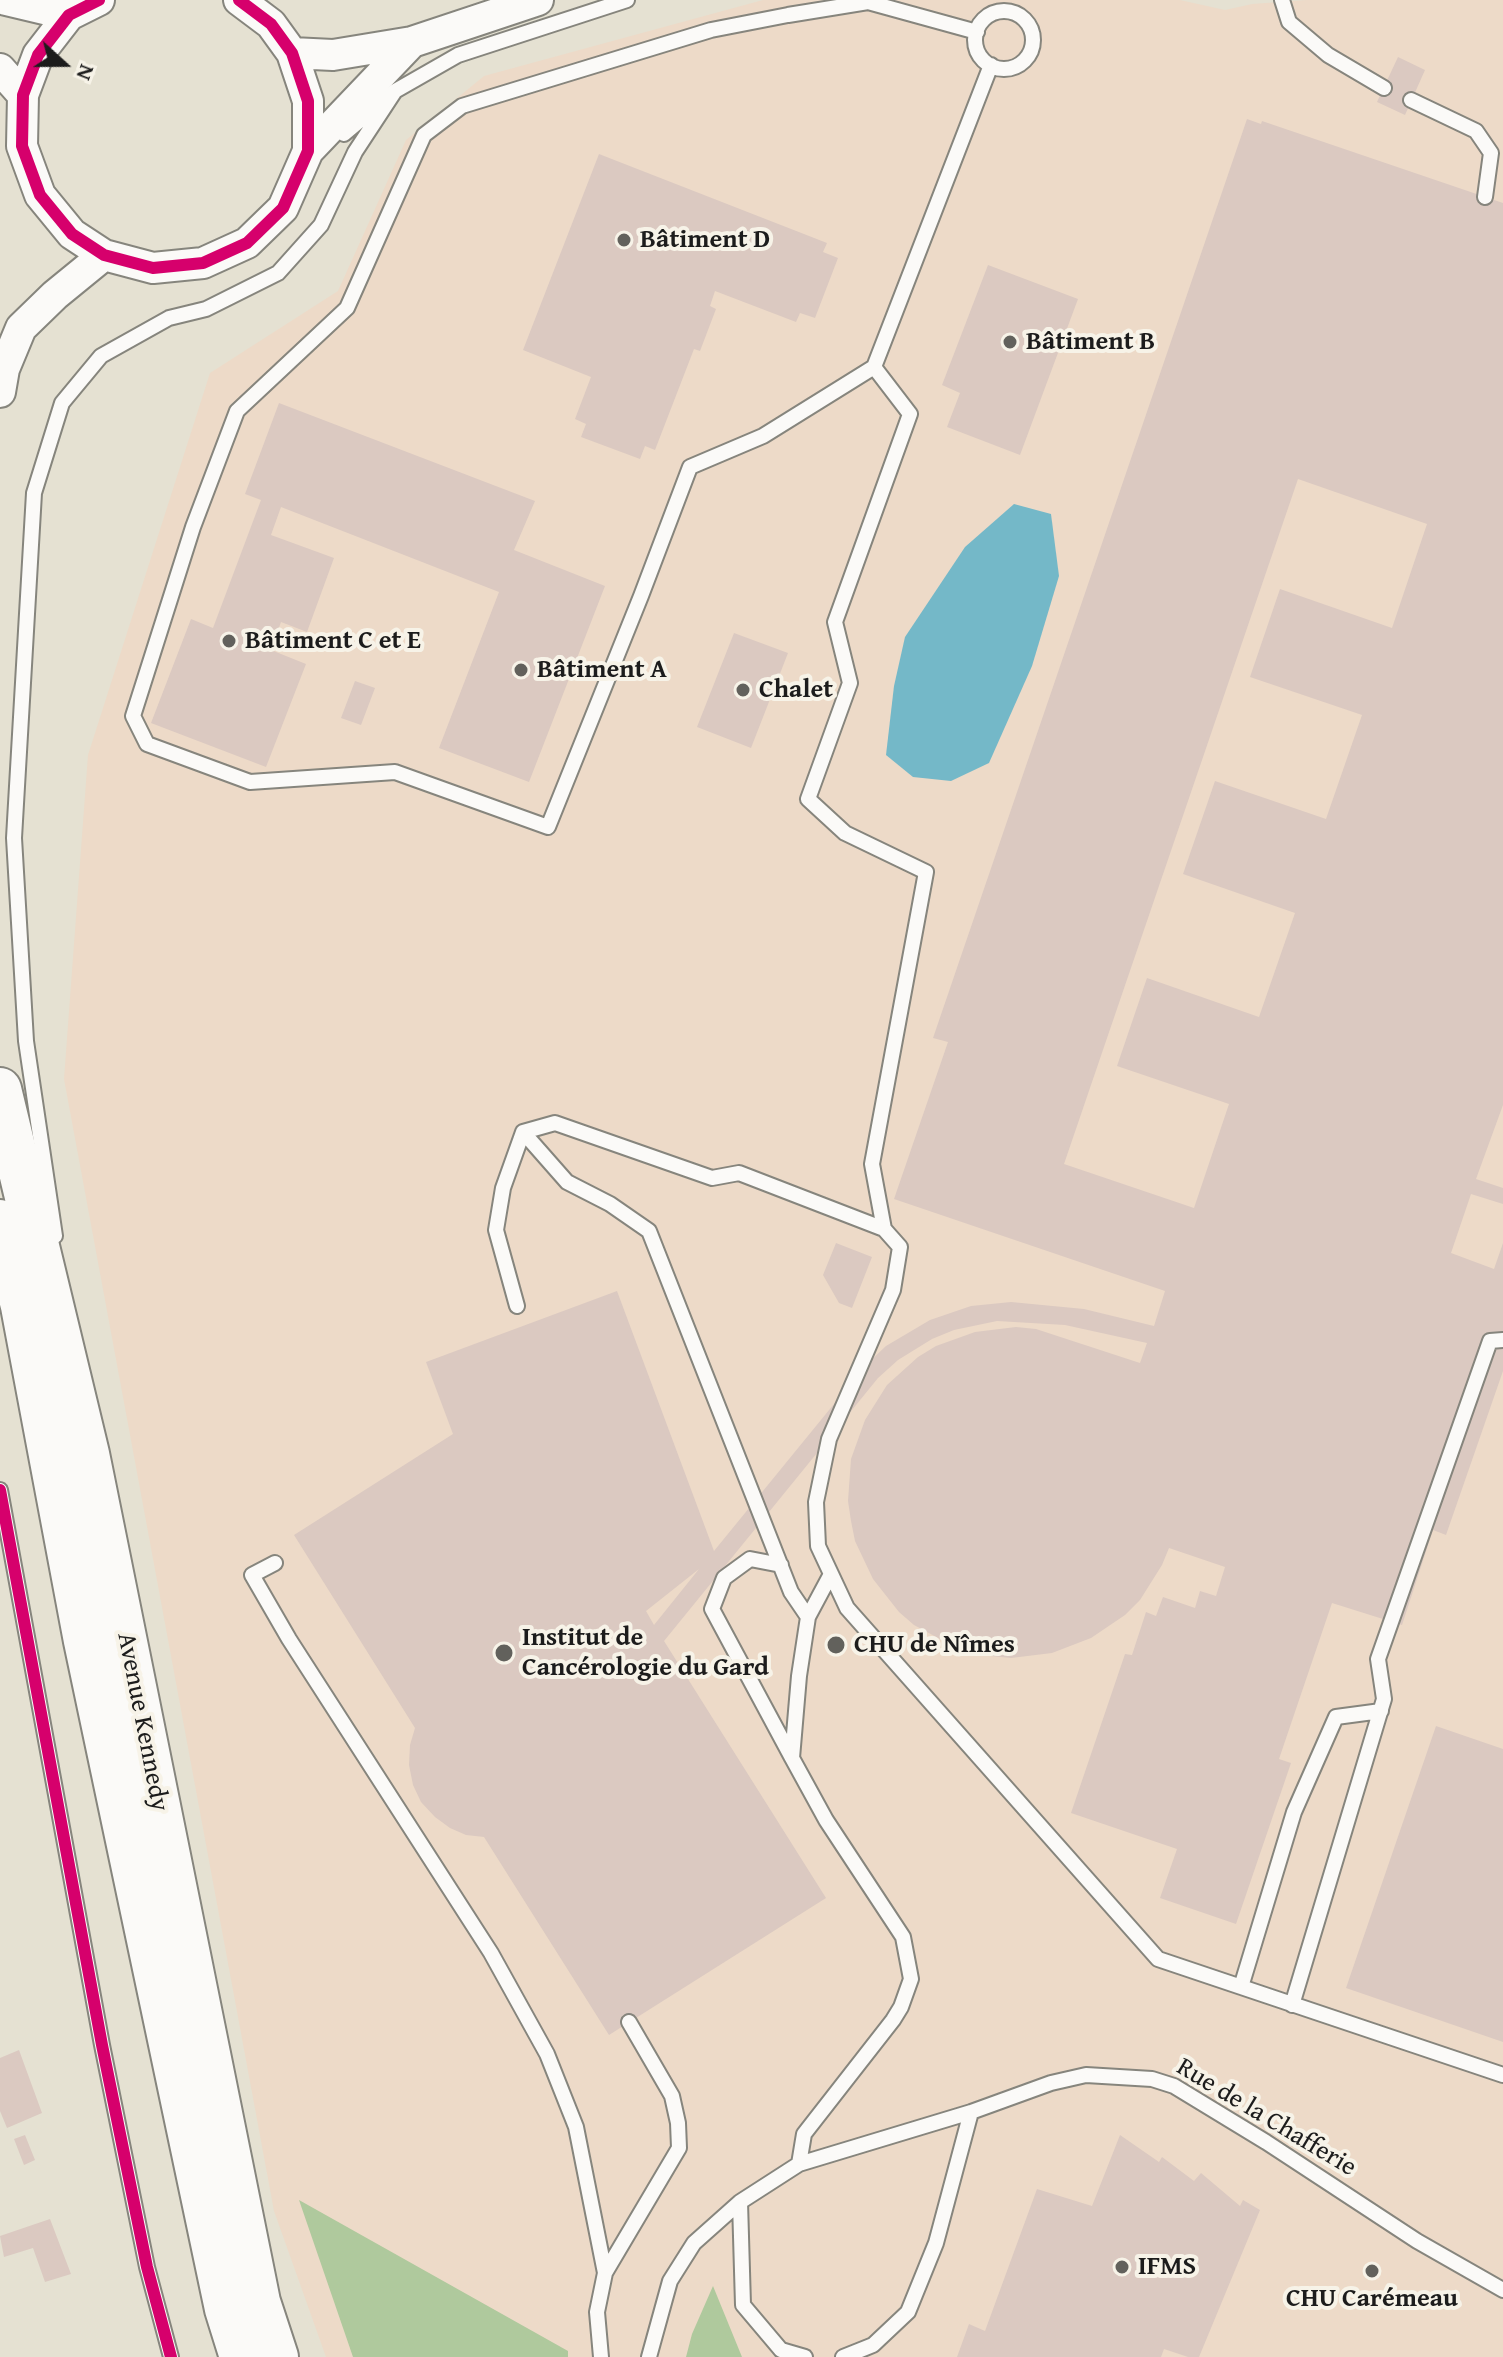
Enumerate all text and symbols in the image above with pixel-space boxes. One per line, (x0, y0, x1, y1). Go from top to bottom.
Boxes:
north arrow (24, 24, 104, 104)
text: N (69, 60, 104, 85)
place label: Bâtiment D (640, 224, 770, 256)
marker: Bâtiment D (615, 231, 633, 249)
place label: Bâtiment B (1026, 326, 1155, 358)
marker: Bâtiment B (1001, 333, 1019, 351)
place label: Bâtiment C et E (245, 625, 421, 657)
marker: Bâtiment C et E (220, 632, 238, 650)
place label: Bâtiment A (537, 654, 667, 686)
marker: Bâtiment A (512, 661, 530, 679)
place label: Chalet (759, 674, 833, 706)
marker: Chalet (734, 681, 752, 699)
place label: Institut de Cancérologie du Gard (522, 1622, 769, 1684)
place label: CHU de Nîmes (854, 1629, 1015, 1661)
street label: Avenue Kennedy (109, 1630, 175, 1814)
marker: CHU de Nîmes (825, 1634, 847, 1656)
marker: Institut de Cancérologie du Gard (493, 1642, 515, 1664)
street label: Rue de la Chafferie (1170, 2052, 1362, 2184)
place label: IFMS (1138, 2251, 1196, 2283)
marker: IFMS (1113, 2258, 1131, 2276)
marker: CHU Carémeau (1363, 2262, 1381, 2280)
place label: CHU Carémeau (1286, 2283, 1458, 2315)

